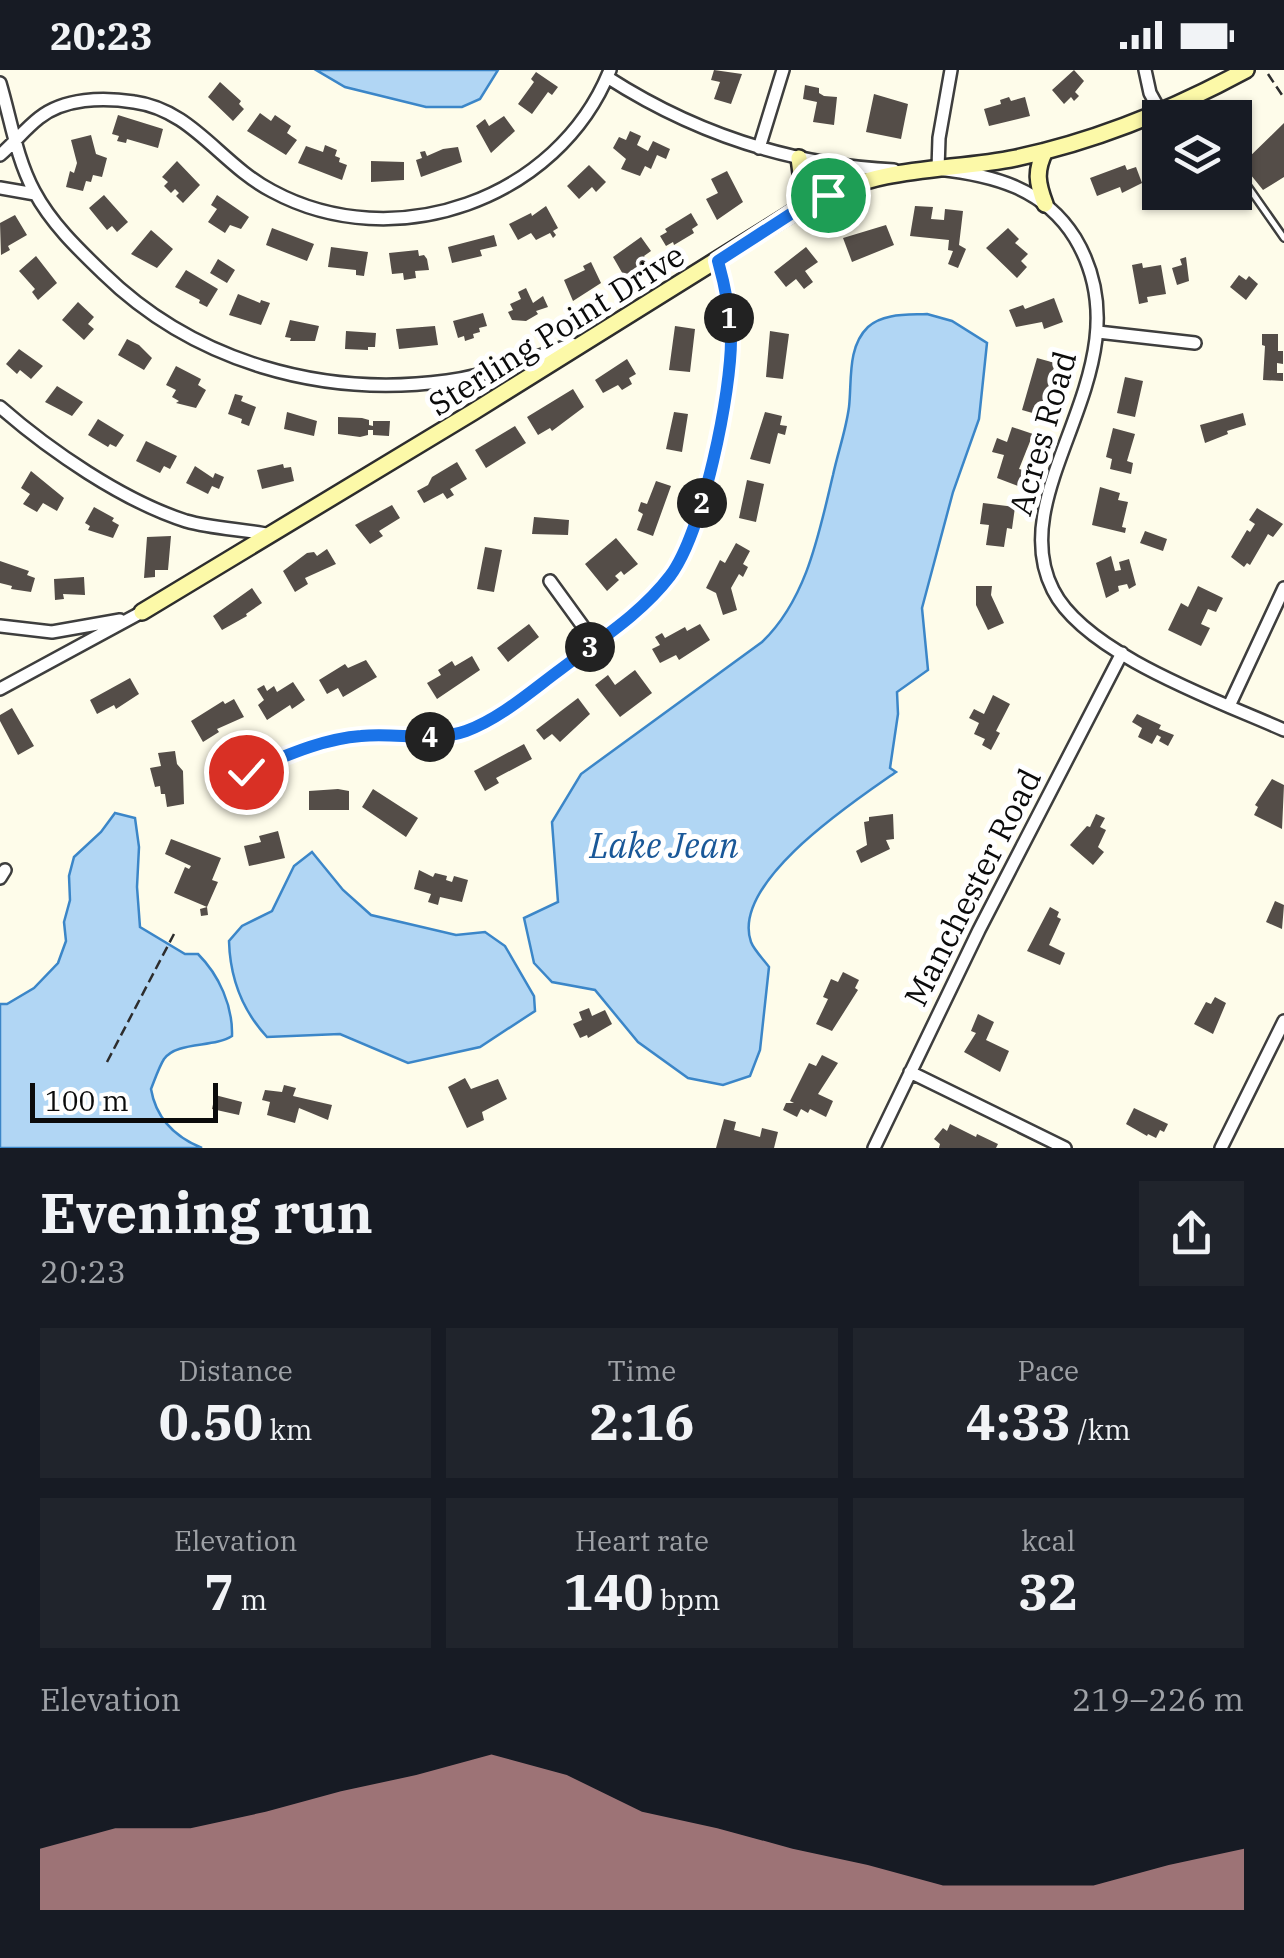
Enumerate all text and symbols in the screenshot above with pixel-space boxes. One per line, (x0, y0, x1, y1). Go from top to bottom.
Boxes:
text: 20:23 (50, 11, 153, 60)
map controls (1142, 100, 1252, 210)
button: layers (1142, 100, 1252, 210)
pin (786, 153, 871, 238)
icon: arrive (801, 168, 856, 223)
street label: Sterling Point Drive (420, 233, 692, 425)
pin: 1 (704, 293, 754, 343)
text: 1 (721, 299, 737, 336)
street label: Acres Road (999, 346, 1085, 520)
pin: 2 (677, 478, 727, 528)
text: 2 (694, 484, 710, 521)
pin: 3 (565, 622, 615, 672)
text: 3 (582, 628, 598, 665)
pin: 4 (405, 712, 455, 762)
text: 4 (422, 718, 438, 755)
pin (204, 730, 289, 815)
icon: check (219, 745, 274, 800)
street label: Manchester Road (894, 761, 1050, 1013)
water label: Lake Jean (588, 822, 739, 868)
scale bar (30, 1078, 218, 1122)
text: 100 m (45, 1082, 129, 1119)
text: Evening run (40, 1177, 373, 1248)
button: share (1139, 1181, 1244, 1286)
text: 20:23 (40, 1250, 126, 1292)
text: Distance (179, 1352, 293, 1389)
text: Time (608, 1352, 676, 1389)
text: Pace (1018, 1352, 1079, 1389)
text: 0.50 (159, 1389, 263, 1454)
text: 2:16 (589, 1389, 695, 1454)
text: 4:33 (966, 1389, 1071, 1454)
text: km (263, 1411, 312, 1448)
text: /km (1071, 1411, 1131, 1448)
text: Elevation (174, 1522, 297, 1559)
text: Heart rate (575, 1522, 709, 1559)
text: kcal (1021, 1522, 1075, 1559)
text: 7 (204, 1559, 234, 1624)
text: 140 (563, 1559, 653, 1624)
text: 32 (1018, 1559, 1078, 1624)
text: m (234, 1581, 267, 1618)
text: bpm (653, 1581, 721, 1618)
text: Elevation (40, 1678, 181, 1720)
text: 219–226 m (1072, 1678, 1244, 1720)

